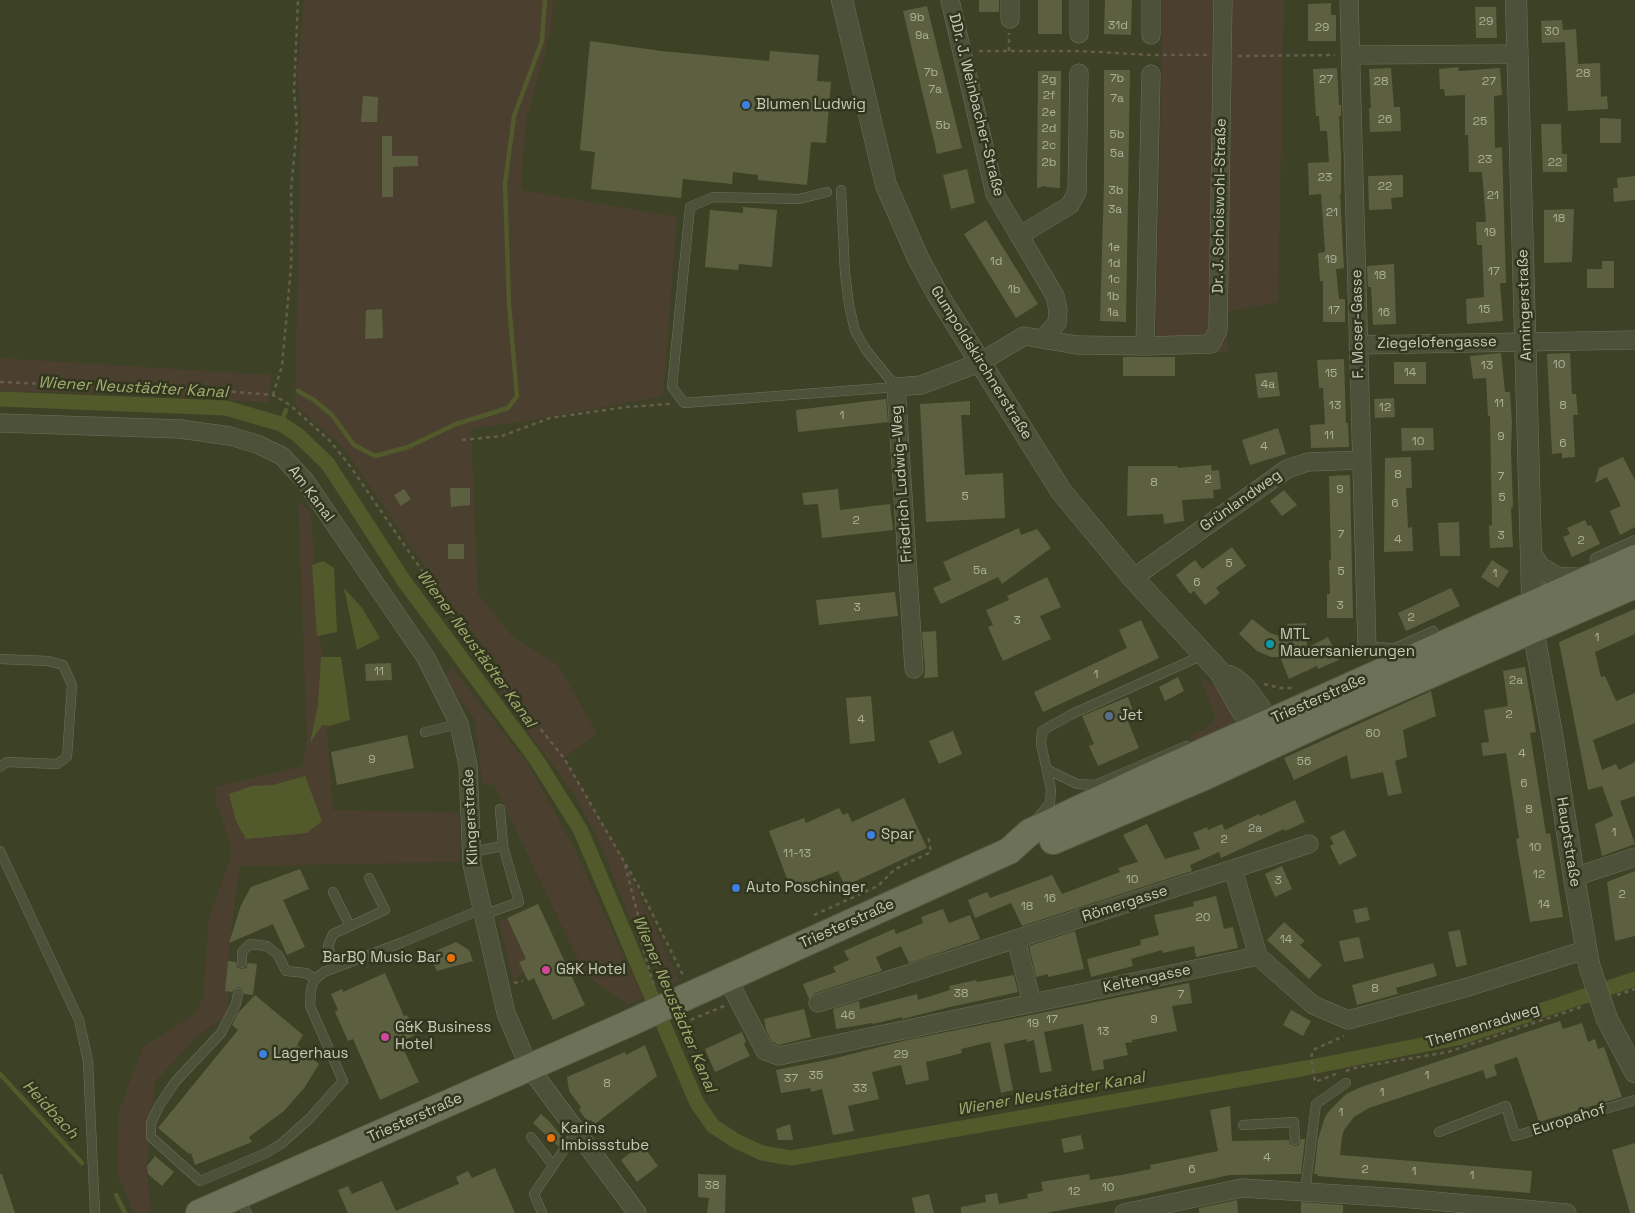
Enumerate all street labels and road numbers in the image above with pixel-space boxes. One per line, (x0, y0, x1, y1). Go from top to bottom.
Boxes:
street label: DDr. J. Weinbacher-Straße (945, 12, 1007, 198)
street label: Dr. J. Schoiswohl-Straße (1209, 118, 1231, 294)
street label: Anningerstraße (1514, 249, 1536, 361)
street label: F. Moser-Gasse (1348, 269, 1368, 379)
street label: Gumpoldskirchnerstraße (926, 283, 1036, 443)
street label: Ziegelofengasse (1377, 333, 1497, 353)
street label: Friedrich Ludwig-Weg (888, 405, 916, 563)
street label: Am Kanal (284, 462, 338, 526)
street label: Grünlandweg (1197, 466, 1285, 536)
street label: Triesterstraße (1269, 670, 1369, 728)
street label: Klingerstraße (459, 768, 483, 866)
street label: Hauptstraße (1552, 796, 1584, 888)
street label: Römergasse (1080, 882, 1170, 926)
street label: Triesterstraße (797, 895, 897, 953)
street label: Keltengasse (1102, 961, 1192, 997)
street label: Thermenradweg (1424, 1000, 1542, 1052)
street label: Triesterstraße (365, 1089, 465, 1147)
street label: Europahof (1530, 1100, 1608, 1140)

